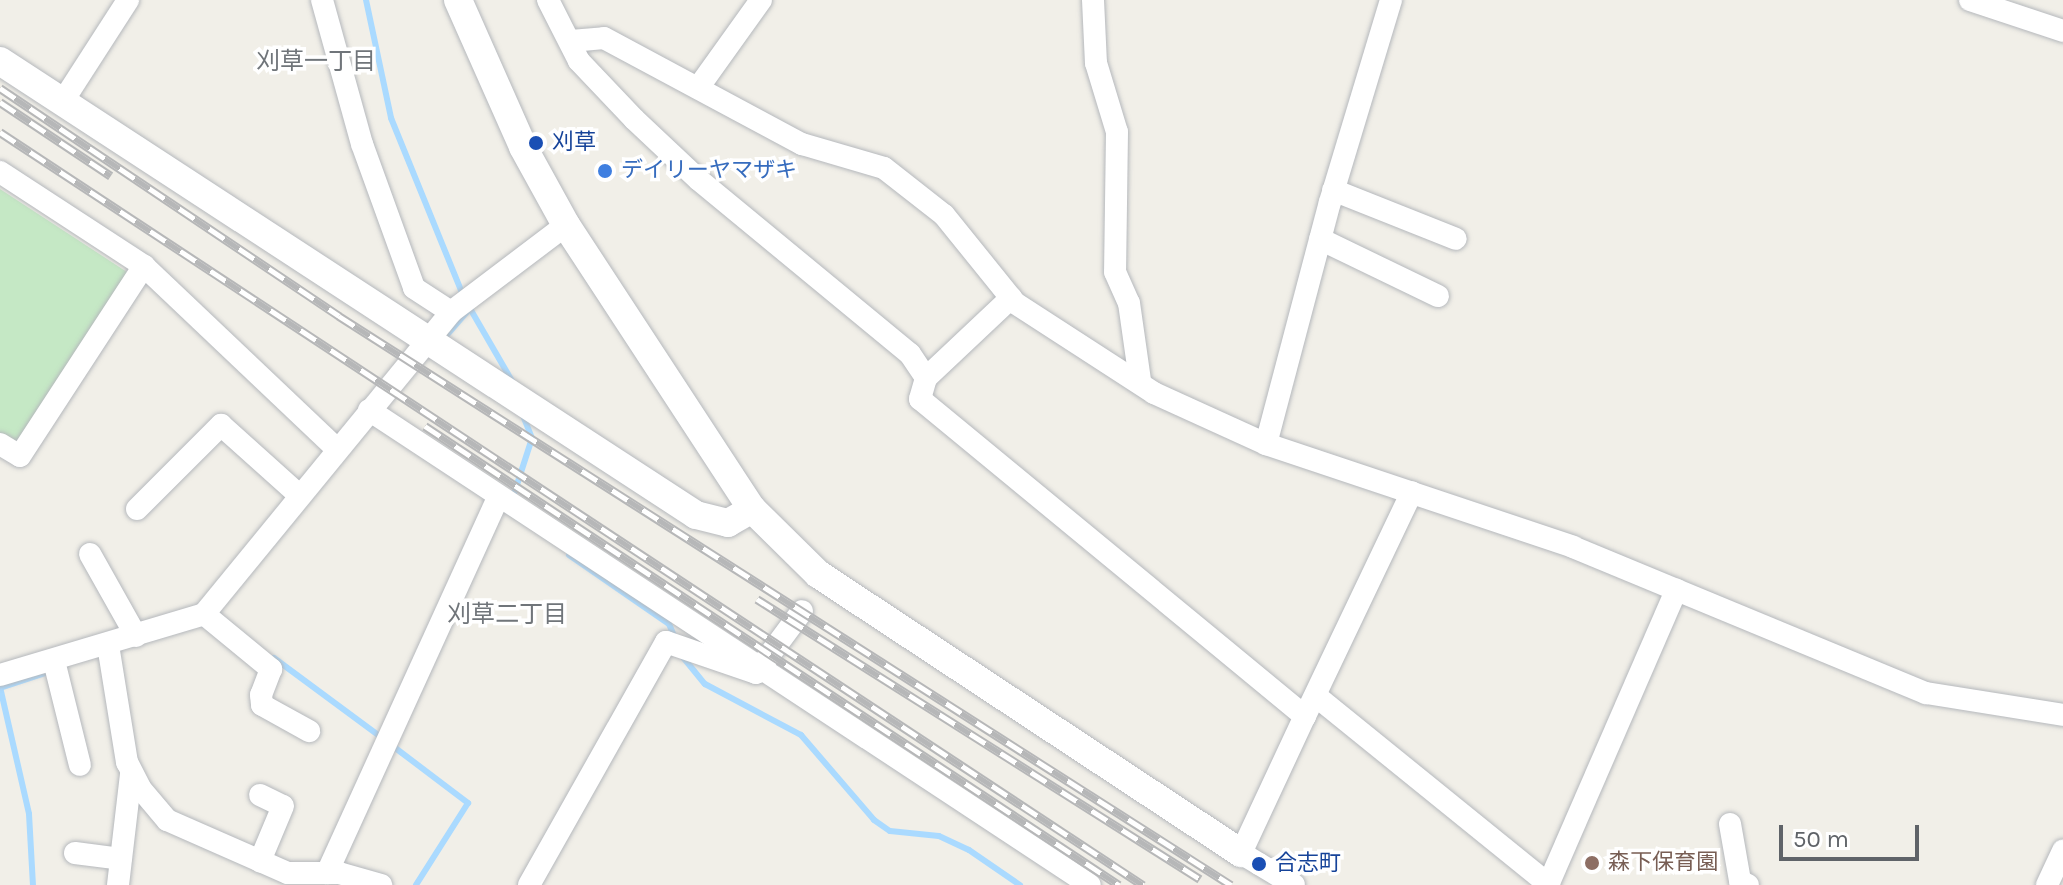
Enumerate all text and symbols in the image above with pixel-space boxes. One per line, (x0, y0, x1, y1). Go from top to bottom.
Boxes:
district label: 刈草一丁目 (256, 48, 376, 76)
place label: 刈草 (552, 130, 596, 156)
marker: 刈草 (527, 134, 545, 152)
place label: デイリーヤマザキ (621, 158, 797, 184)
marker: デイリーヤマザキ (596, 162, 614, 180)
district label: 刈草二丁目 (447, 601, 567, 629)
scale bar (1783, 809, 1923, 859)
text: 50 m (1793, 825, 1849, 853)
place label: 森下保育園 (1608, 850, 1718, 876)
place label: 合志町 (1275, 851, 1341, 877)
marker: 森下保育園 (1583, 854, 1601, 872)
marker: 合志町 (1250, 855, 1268, 873)

